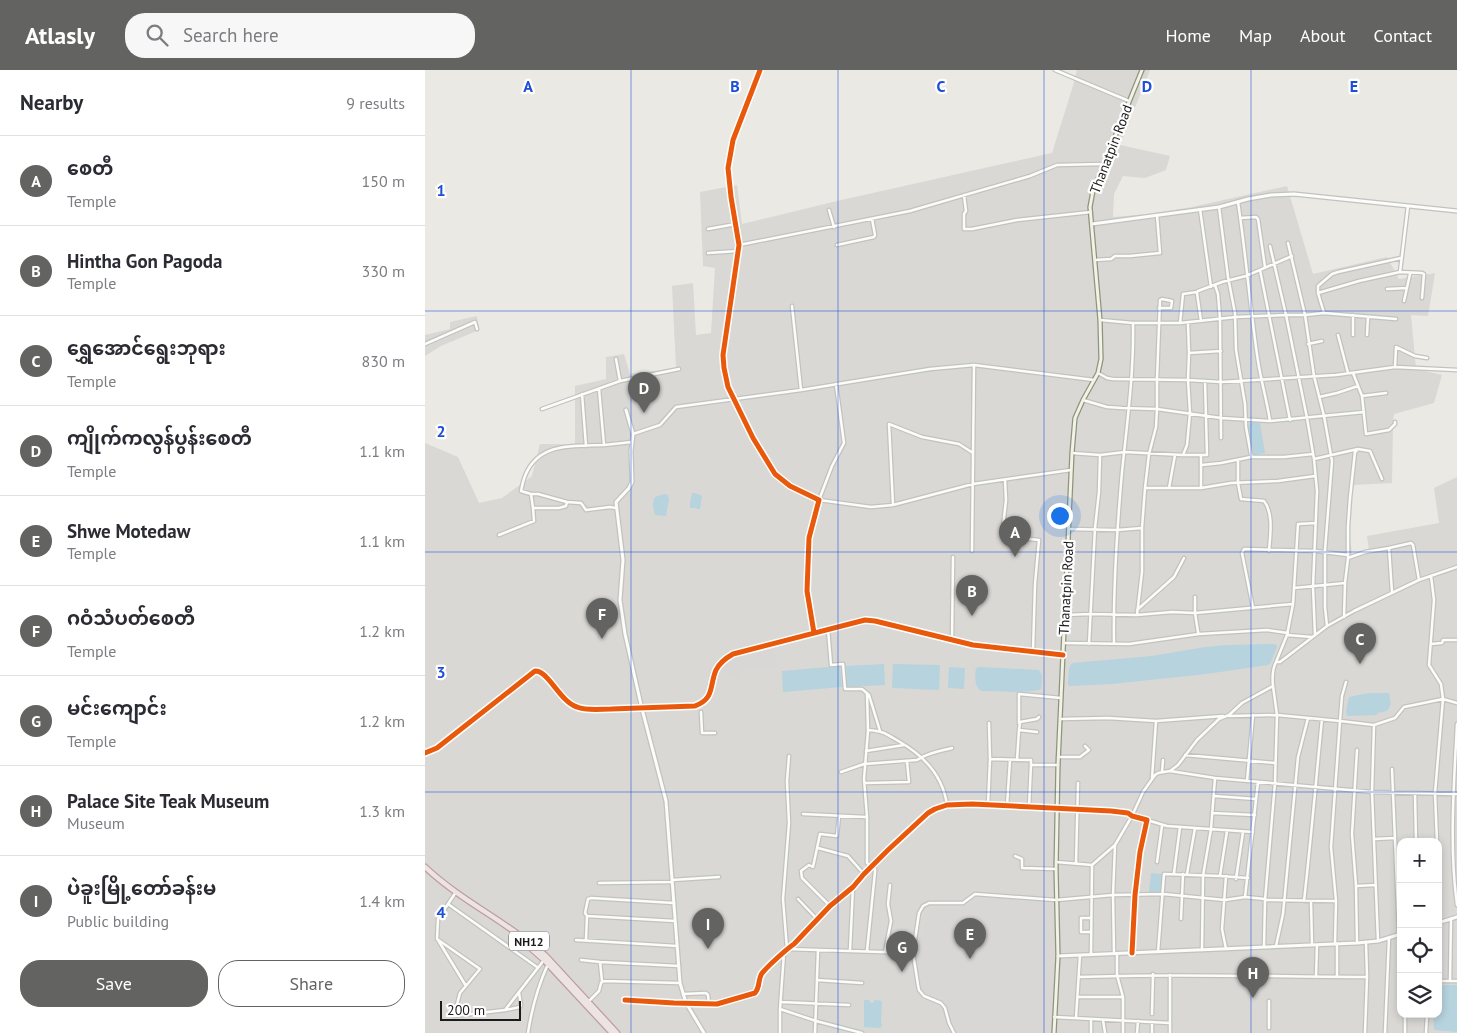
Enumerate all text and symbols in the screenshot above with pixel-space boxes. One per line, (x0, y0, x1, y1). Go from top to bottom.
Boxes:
search box (125, 13, 475, 58)
text: Atlasly (25, 20, 95, 51)
icon: search (143, 21, 171, 49)
text: Search here (183, 23, 279, 47)
text: Home (1165, 24, 1211, 47)
text: Map (1239, 24, 1272, 47)
text: About (1300, 24, 1346, 47)
text: Contact (1374, 24, 1432, 47)
text: A (523, 76, 533, 96)
text: B (730, 76, 740, 96)
text: C (937, 76, 946, 96)
text: D (1142, 76, 1152, 96)
text: E (1350, 76, 1358, 96)
text: Nearby (20, 89, 83, 116)
text: 9 results (346, 93, 405, 113)
street label: Thanatpin Road (1086, 102, 1136, 196)
text: စေတီ (67, 156, 113, 180)
text: A (31, 171, 41, 191)
text: 150 m (362, 171, 405, 191)
text: 1 (436, 180, 446, 200)
text: Temple (67, 191, 116, 211)
text: Hintha Gon Pagoda (67, 249, 223, 273)
text: B (31, 261, 41, 281)
text: 330 m (362, 261, 405, 281)
text: Temple (67, 273, 116, 293)
text: ရွှေအောင်ရွေးဘုရား (67, 336, 226, 360)
text: C (32, 351, 40, 371)
text: 830 m (362, 351, 405, 371)
text: Temple (67, 371, 116, 391)
pin: D (628, 372, 660, 413)
text: 2 (436, 421, 446, 441)
text: ကျိုက်ကလွန်ပွန်းစေတီ (67, 426, 252, 450)
text: D (31, 441, 41, 461)
text: 1.1 km (359, 441, 405, 461)
text: Temple (67, 461, 116, 481)
your location (1047, 503, 1073, 529)
pin: A (999, 516, 1031, 557)
text: Shwe Motedaw (67, 519, 190, 543)
text: E (32, 531, 40, 551)
text: 1.1 km (359, 531, 405, 551)
street label: Thanatpin Road (1055, 541, 1077, 635)
text: Temple (67, 543, 116, 563)
pin: B (956, 575, 988, 616)
pin: F (586, 598, 618, 639)
text: ဂဝံသံပတ်စေတီ (67, 606, 195, 630)
text: F (32, 621, 40, 641)
text: 1.2 km (359, 621, 405, 641)
pin: C (1344, 623, 1376, 664)
text: Temple (67, 641, 116, 661)
text: 3 (436, 662, 446, 682)
text: မင်းကျောင်း (67, 696, 167, 720)
text: G (31, 711, 41, 731)
text: 1.2 km (359, 711, 405, 731)
text: Temple (67, 731, 116, 751)
text: Palace Site Teak Museum (67, 789, 269, 813)
text: H (31, 801, 41, 821)
text: 1.3 km (359, 801, 405, 821)
text: Museum (67, 813, 125, 833)
map controls (1397, 838, 1442, 1018)
button: + (1397, 838, 1442, 883)
text: ပဲခူးမြို့တော်ခန်းမ (67, 876, 216, 900)
button: − (1397, 883, 1442, 928)
text: I (34, 891, 38, 911)
text: 1.4 km (359, 891, 405, 911)
text: 4 (436, 902, 446, 922)
pin: I (692, 908, 724, 949)
text: Public building (67, 911, 169, 931)
pin: E (954, 918, 986, 959)
button: locate (1397, 928, 1442, 973)
road number: NH12 (509, 931, 549, 950)
pin: G (886, 931, 918, 972)
pin: H (1237, 957, 1269, 998)
button: Save (20, 960, 208, 1007)
button: Share (218, 960, 405, 1007)
button: layers (1397, 973, 1442, 1018)
scale bar (440, 998, 521, 1021)
text: 200 m (447, 1001, 485, 1019)

